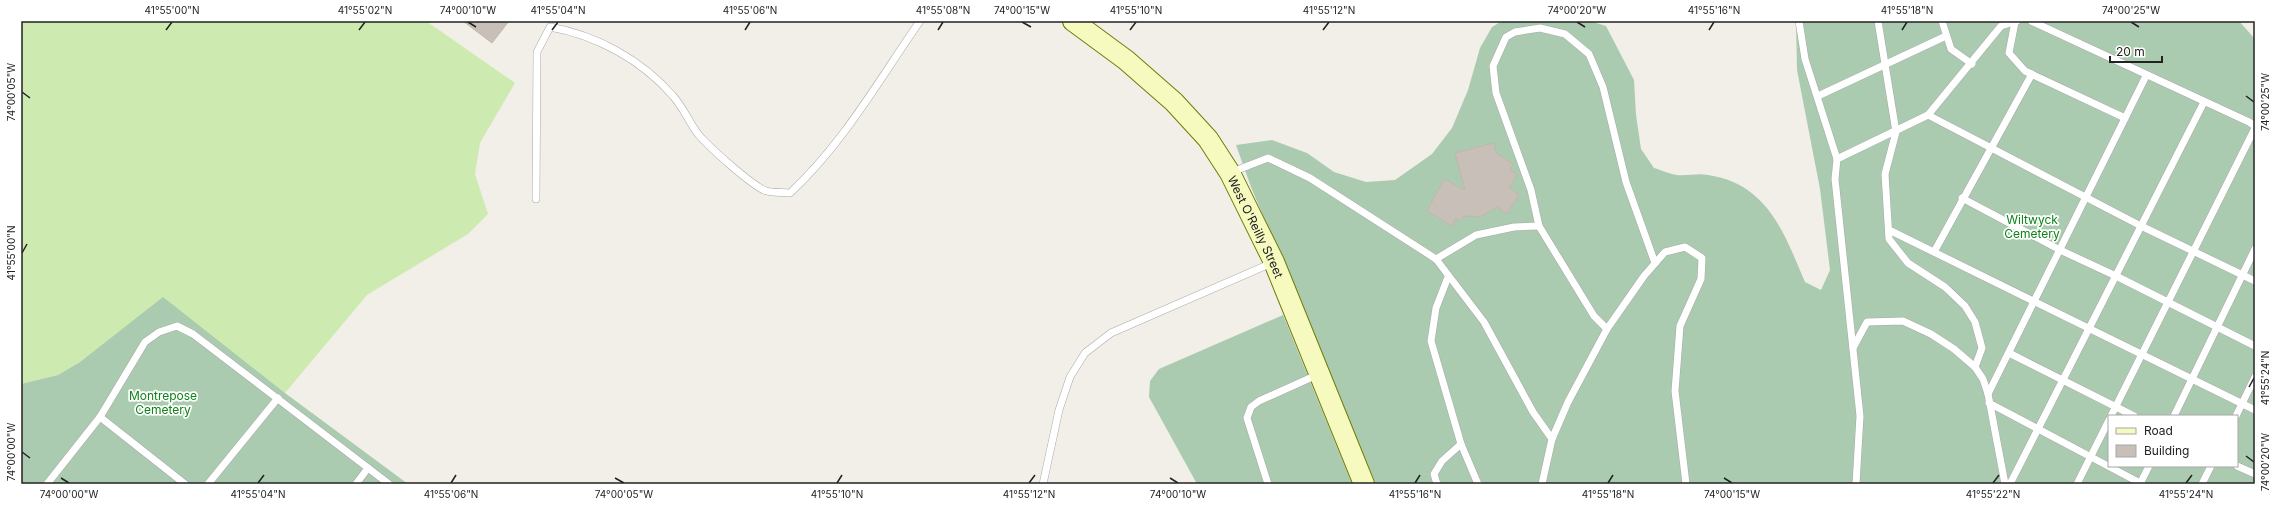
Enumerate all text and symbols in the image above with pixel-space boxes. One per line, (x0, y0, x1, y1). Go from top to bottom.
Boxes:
text: 41°55'00"N (145, 4, 199, 16)
text: 41°55'02"N (338, 4, 392, 16)
text: 74°00'10"W (440, 4, 496, 16)
text: 41°55'04"N (530, 4, 586, 16)
text: 41°55'06"N (723, 4, 777, 16)
text: 41°55'08"N (916, 4, 970, 16)
text: 74°00'15"W (994, 4, 1050, 16)
text: 41°55'10"N (1110, 4, 1162, 16)
text: 41°55'12"N (1303, 4, 1355, 16)
text: 74°00'20"W (1548, 4, 1606, 16)
text: 41°55'16"N (1688, 4, 1740, 16)
text: 41°55'18"N (1881, 4, 1933, 16)
text: 74°00'25"W (2102, 4, 2160, 16)
scale bar (2110, 38, 2162, 64)
text: 20 m (2116, 44, 2145, 59)
text: 74°00'05"W (5, 63, 17, 121)
text: 74°00'25"W (2259, 73, 2271, 131)
street label: West O'Reilly Street (1225, 173, 1287, 280)
park label: Wiltwyck Cemetery (2004, 212, 2060, 241)
text: 41°55'00"N (5, 226, 17, 280)
text: 41°55'24"N (2259, 351, 2271, 405)
park label: Montrepose Cemetery (129, 388, 197, 417)
legend (2108, 415, 2238, 467)
text: 74°00'00"W (5, 423, 17, 481)
text: Road (2144, 423, 2173, 438)
text: 74°00'20"W (2259, 433, 2271, 491)
text: Building (2144, 443, 2189, 458)
text: 74°00'00"W (40, 488, 98, 500)
text: 41°55'04"N (230, 488, 286, 500)
text: 41°55'06"N (424, 488, 478, 500)
text: 74°00'05"W (595, 488, 653, 500)
text: 41°55'10"N (811, 488, 863, 500)
text: 41°55'12"N (1003, 488, 1055, 500)
text: 74°00'10"W (1150, 488, 1206, 500)
text: 41°55'16"N (1389, 488, 1441, 500)
text: 41°55'18"N (1582, 488, 1634, 500)
text: 74°00'15"W (1704, 488, 1760, 500)
text: 41°55'22"N (1966, 488, 2020, 500)
text: 41°55'24"N (2159, 488, 2213, 500)

